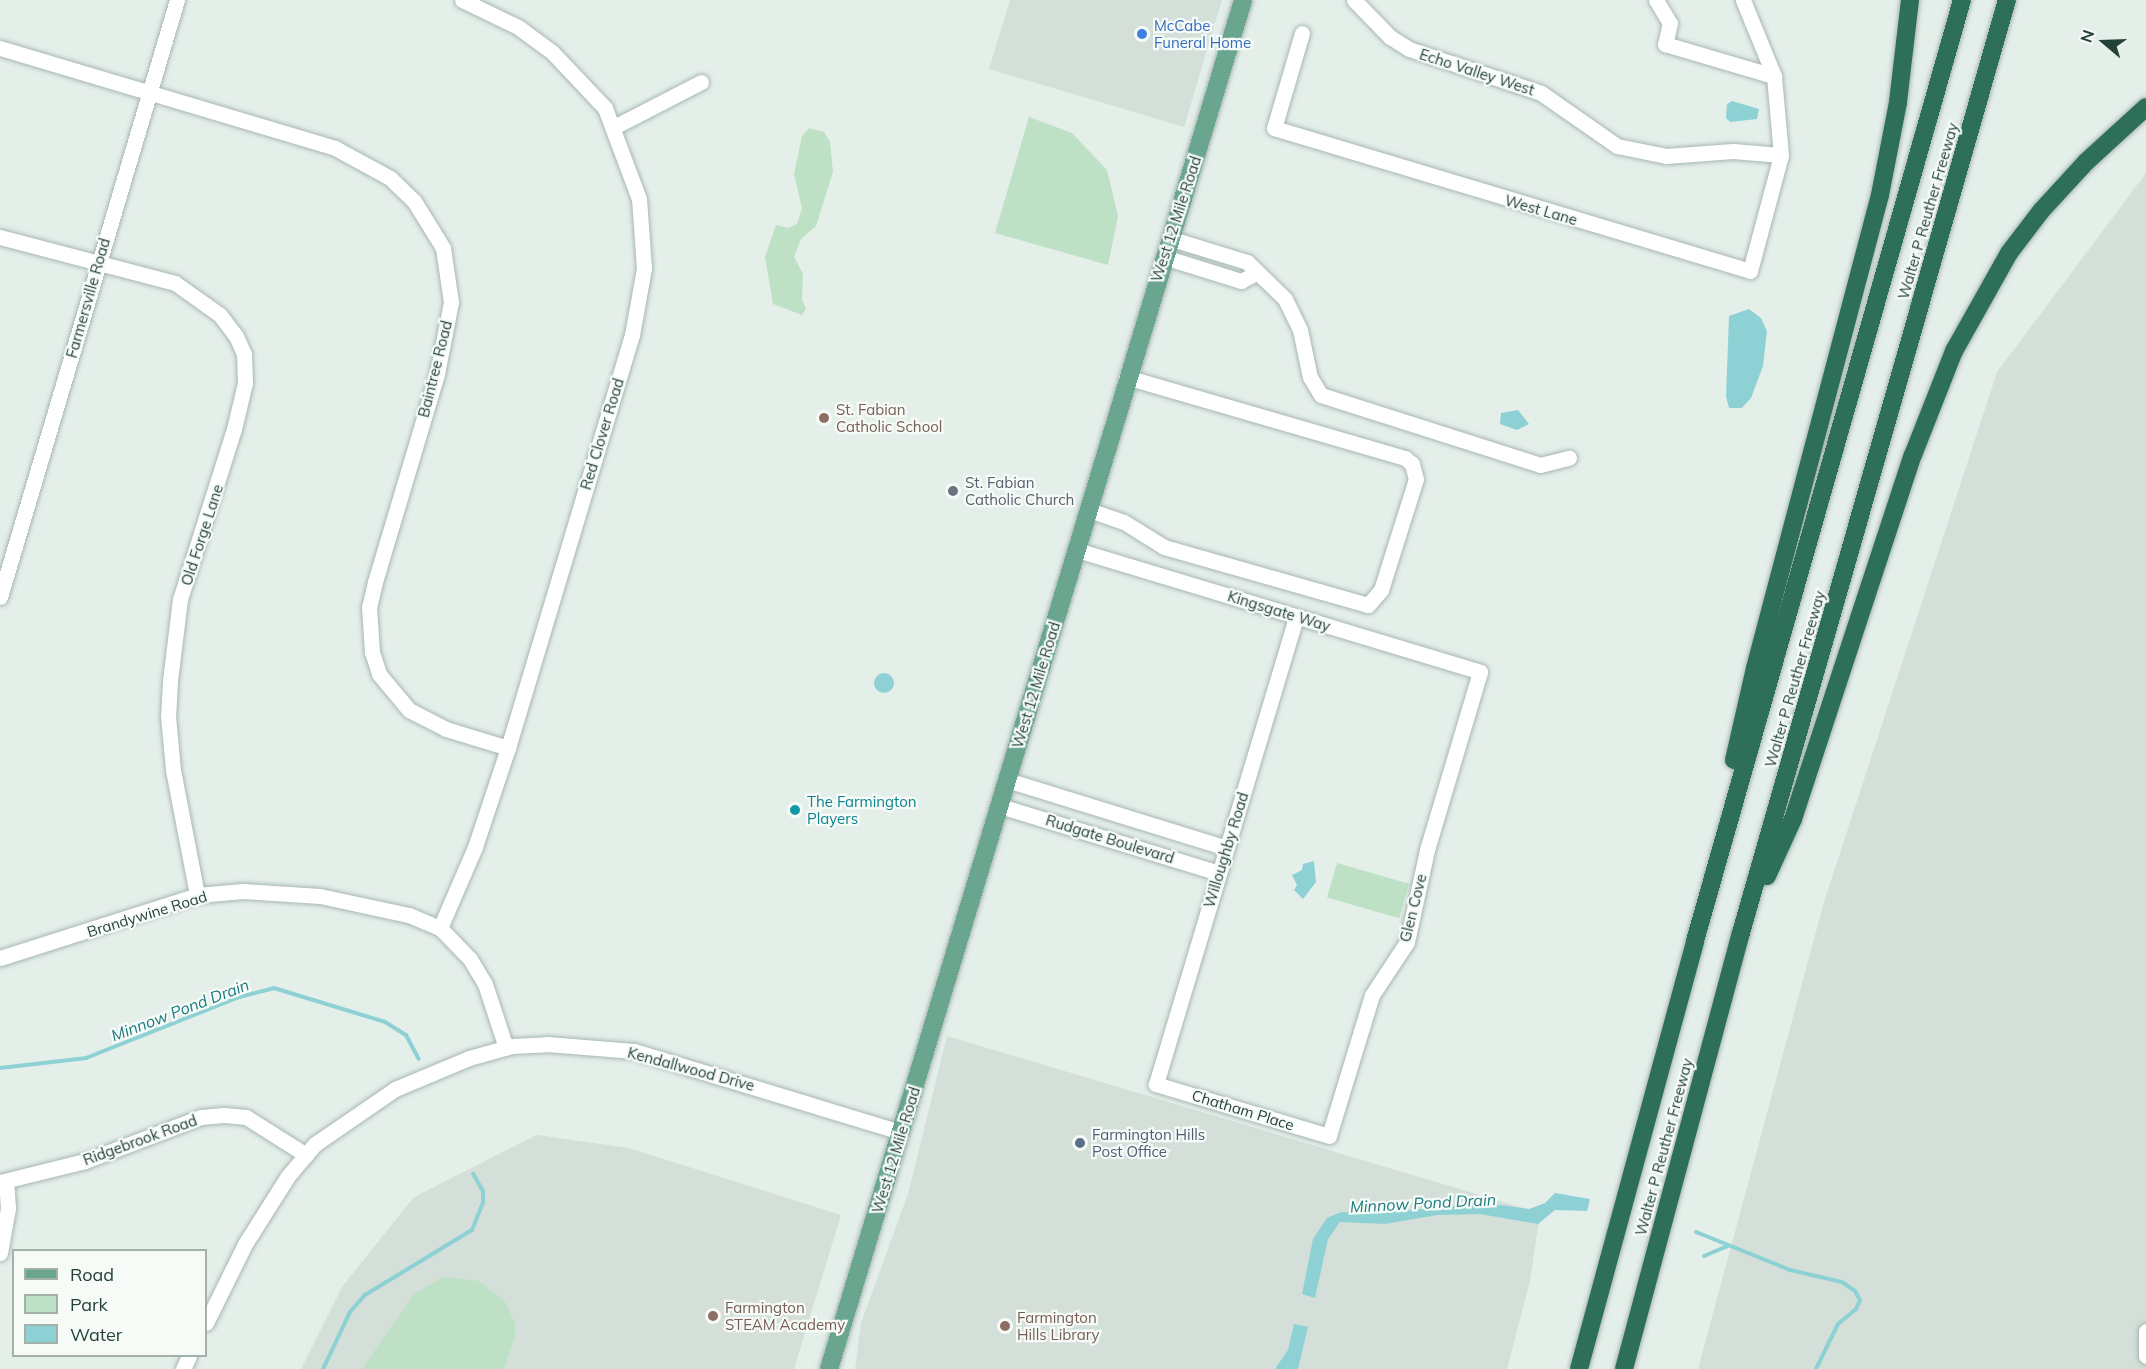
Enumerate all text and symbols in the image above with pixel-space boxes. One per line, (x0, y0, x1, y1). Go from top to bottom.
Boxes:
north arrow (2074, 12, 2134, 72)
place label: McCabe Funeral Home (1154, 16, 1251, 51)
marker: McCabe Funeral Home (1135, 27, 1149, 41)
text: N (2076, 27, 2098, 45)
street label: Echo Valley West (1417, 45, 1537, 99)
street label: Walter P Reuther Freeway (1894, 121, 1962, 301)
street label: West 12 Mile Road (1147, 154, 1205, 284)
street label: West Lane (1503, 191, 1579, 229)
street label: Farmersville Road (62, 236, 114, 360)
street label: Baintree Road (414, 319, 456, 419)
street label: Red Clover Road (576, 376, 628, 492)
place label: St. Fabian Catholic School (836, 400, 942, 435)
marker: St. Fabian Catholic School (817, 411, 831, 425)
place label: St. Fabian Catholic Church (965, 473, 1074, 508)
street label: Old Forge Lane (177, 482, 227, 588)
marker: St. Fabian Catholic Church (946, 484, 960, 498)
street label: Kingsgate Way (1226, 587, 1332, 635)
street label: Walter P Reuther Freeway (1761, 589, 1829, 769)
street label: West 12 Mile Road (1008, 620, 1064, 750)
street label: Willoughby Road (1200, 790, 1252, 910)
place label: The Farmington Players (807, 792, 917, 827)
marker: The Farmington Players (788, 803, 802, 817)
street label: Rudgate Boulevard (1044, 811, 1176, 867)
street label: Glen Cove (1396, 872, 1430, 944)
street label: Brandywine Road (85, 887, 209, 941)
water label: Minnow Pond Drain (108, 975, 252, 1045)
street label: Kendallwood Drive (626, 1043, 756, 1095)
street label: Walter P Reuther Freeway (1632, 1056, 1696, 1238)
street label: West 12 Mile Road (868, 1085, 924, 1215)
street label: Chatham Place (1190, 1086, 1296, 1134)
street label: Ridgebrook Road (81, 1111, 199, 1169)
place label: Farmington Hills Post Office (1092, 1125, 1205, 1160)
marker: Farmington Hills Post Office (1073, 1136, 1087, 1150)
water label: Minnow Pond Drain (1349, 1190, 1497, 1216)
legend (12, 1249, 207, 1357)
text: Road (70, 1263, 114, 1286)
text: Park (70, 1293, 108, 1316)
place label: Farmington STEAM Academy (725, 1298, 845, 1333)
place label: Farmington Hills Library (1017, 1308, 1100, 1343)
marker: Farmington STEAM Academy (706, 1309, 720, 1323)
marker: Farmington Hills Library (998, 1319, 1012, 1333)
text: Water (70, 1323, 122, 1346)

